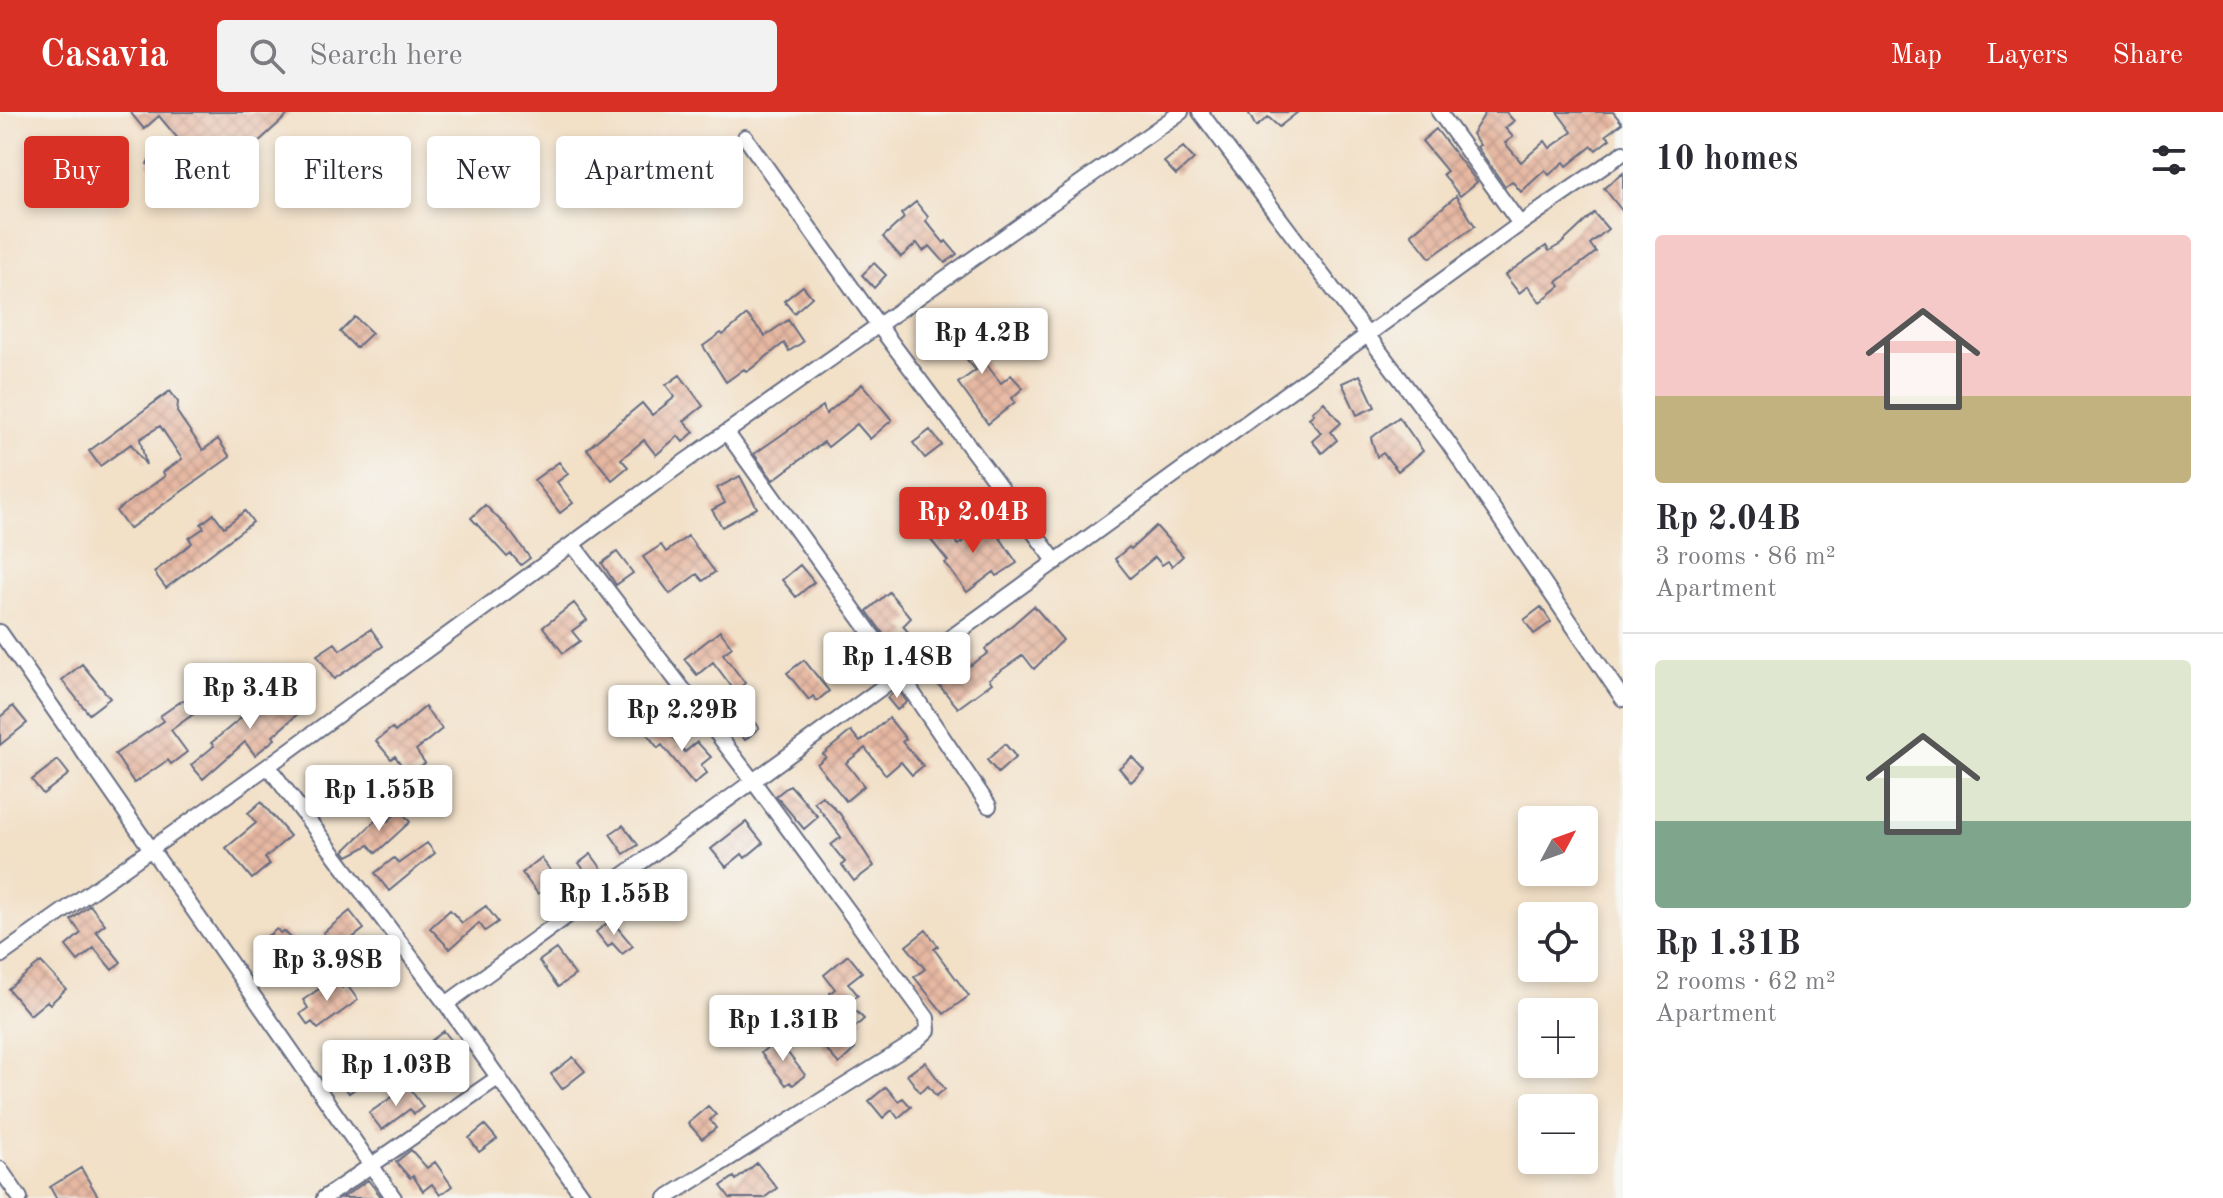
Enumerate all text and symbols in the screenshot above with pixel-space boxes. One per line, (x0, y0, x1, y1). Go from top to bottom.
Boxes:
search box (217, 20, 777, 92)
icon: search (245, 34, 289, 78)
text: Casavia (40, 37, 169, 75)
text: Search here (309, 41, 462, 71)
text: Map (1890, 42, 1942, 70)
text: Layers (1986, 42, 2068, 70)
text: Share (2112, 42, 2183, 70)
chip: Buy (24, 136, 129, 208)
chip: Rent (145, 136, 259, 208)
chip: Filters (275, 136, 411, 208)
chip: New (427, 136, 540, 208)
chip: Apartment (556, 136, 743, 208)
icon: filters (2147, 138, 2191, 182)
text: 10 homes (1655, 143, 1798, 177)
icon: home (1851, 287, 1995, 431)
pin: Rp 4.2B (908, 308, 1056, 376)
text: Rp 4.2B (934, 321, 1030, 347)
pin: Rp 2.04B (890, 487, 1056, 555)
text: Rp 2.04B (917, 500, 1029, 526)
text: Rp 2.04B (1655, 503, 1801, 537)
text: 3 rooms · 86 m² (1655, 544, 1836, 570)
text: Apartment (1655, 576, 1777, 602)
pin: Rp 1.48B (814, 632, 980, 700)
text: Rp 1.48B (841, 645, 953, 671)
pin: Rp 3.4B (176, 663, 324, 731)
text: Rp 3.4B (202, 676, 298, 702)
pin: Rp 2.29B (599, 685, 765, 753)
text: Rp 2.29B (626, 698, 738, 724)
icon: home (1851, 712, 1995, 856)
pin: Rp 1.55B (296, 765, 462, 833)
text: Rp 1.55B (323, 778, 435, 804)
north arrow (1518, 806, 1598, 886)
map controls (1518, 806, 1598, 1174)
pin: Rp 1.55B (531, 869, 697, 937)
text: Rp 1.55B (558, 882, 670, 908)
button: locate (1518, 902, 1598, 982)
text: Rp 1.31B (1655, 928, 1801, 962)
pin: Rp 3.98B (244, 935, 410, 1003)
text: Rp 3.98B (271, 948, 383, 974)
text: 2 rooms · 62 m² (1655, 969, 1836, 995)
pin: Rp 1.31B (700, 995, 866, 1063)
button: + (1518, 998, 1598, 1078)
text: Apartment (1655, 1001, 1777, 1027)
text: Rp 1.31B (727, 1008, 839, 1034)
pin: Rp 1.03B (313, 1040, 479, 1108)
text: Rp 1.03B (340, 1053, 452, 1079)
button: − (1518, 1094, 1598, 1174)

